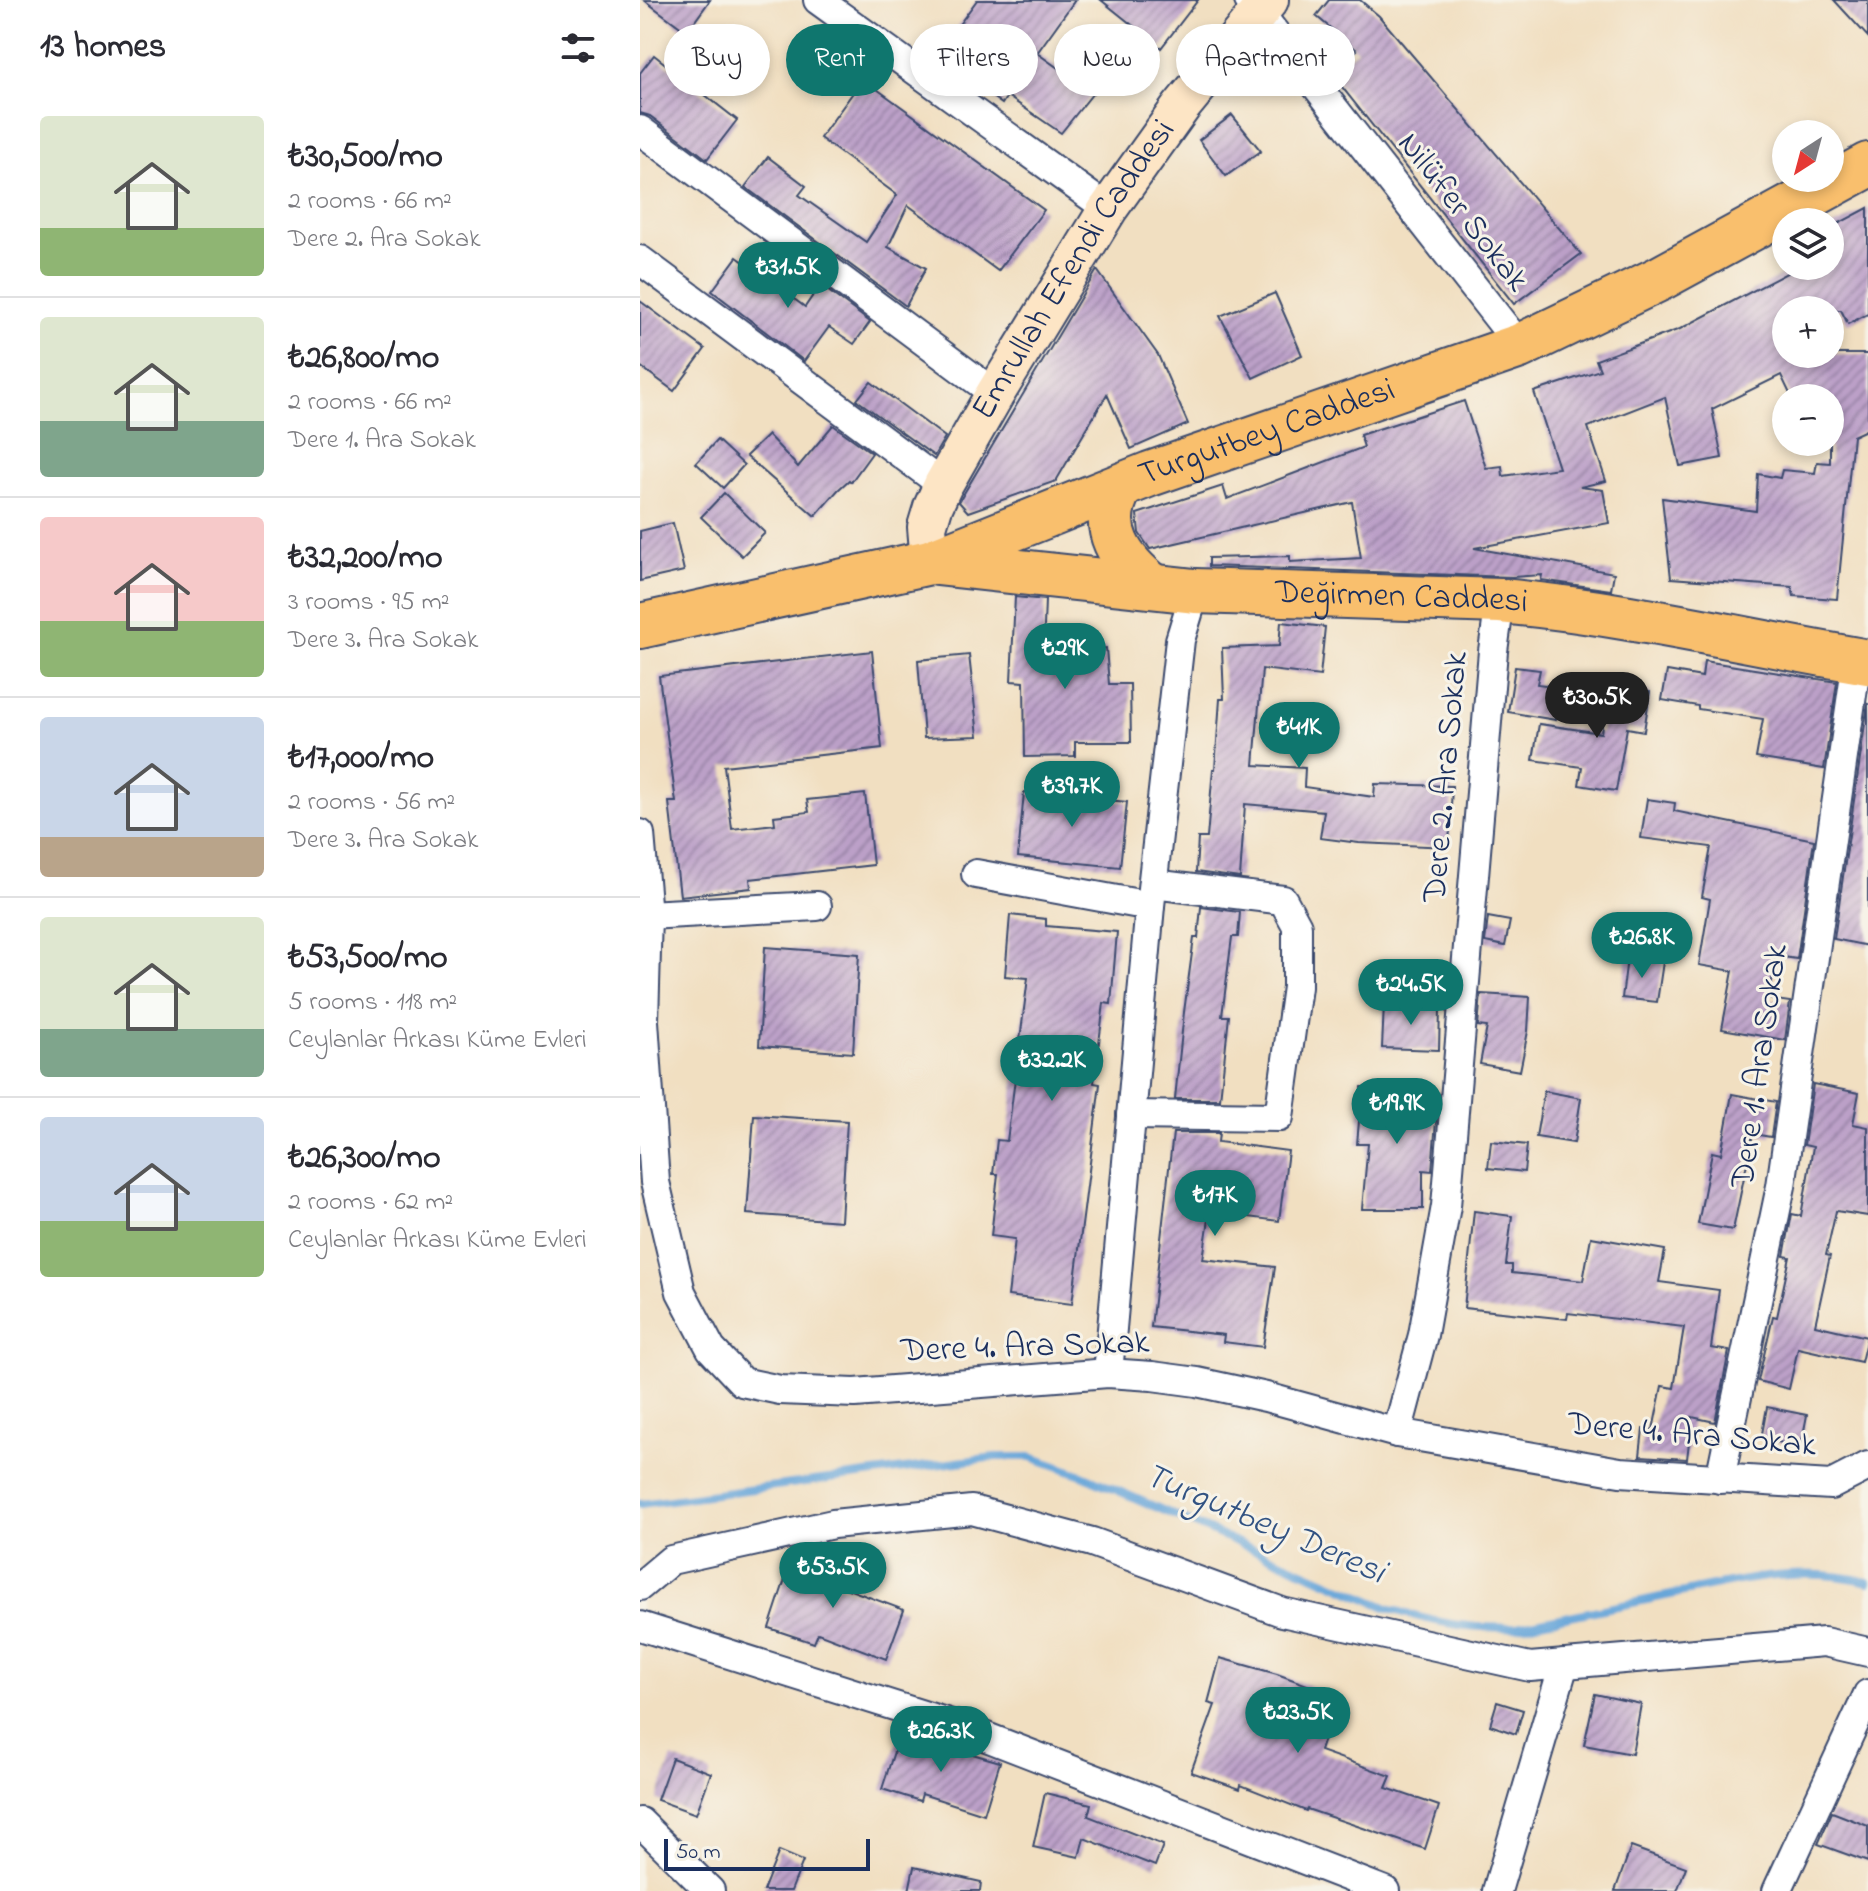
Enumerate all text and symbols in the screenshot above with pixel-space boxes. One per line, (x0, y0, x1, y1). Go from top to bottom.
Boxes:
text: 13 homes (40, 23, 166, 73)
chip: Buy (664, 24, 770, 96)
chip: Rent (786, 24, 894, 96)
chip: Filters (910, 24, 1038, 96)
chip: New (1054, 24, 1160, 96)
chip: Apartment (1176, 24, 1355, 96)
icon: filters (556, 26, 600, 70)
street label: Emrullah Efendi Caddesi (960, 110, 1189, 430)
north arrow (1772, 120, 1844, 192)
map controls (1772, 120, 1844, 456)
street label: Nilüfer Sokak (1384, 122, 1541, 304)
text: ₺30,500/mo (288, 133, 443, 183)
icon: home (104, 148, 200, 244)
text: 2 rooms · 66 m² (288, 183, 452, 221)
button: layers (1772, 208, 1844, 280)
text: Dere 2. Ara Sokak (288, 221, 481, 259)
pin: ₺31.5K (723, 242, 853, 310)
text: ₺31.5K (756, 249, 820, 287)
button: + (1772, 296, 1844, 368)
text: ₺26,800/mo (288, 334, 439, 384)
icon: home (104, 349, 200, 445)
street label: Turgutbey Caddesi (1131, 366, 1402, 501)
text: 2 rooms · 66 m² (288, 384, 452, 422)
button: − (1772, 384, 1844, 456)
text: Dere 1. Ara Sokak (288, 422, 476, 460)
text: ₺32,200/mo (288, 534, 443, 584)
icon: home (104, 549, 200, 645)
street label: Değirmen Caddesi (1273, 569, 1530, 629)
text: 3 rooms · 95 m² (288, 584, 449, 622)
text: Dere 3. Ara Sokak (288, 622, 478, 660)
pin: ₺29K (1018, 623, 1112, 691)
text: ₺29K (1042, 630, 1088, 668)
street label: Dere 2. Ara Sokak (1411, 649, 1483, 906)
pin: ₺30.5K (1532, 672, 1662, 740)
text: ₺30.5K (1563, 679, 1631, 717)
pin: ₺41K (1252, 702, 1346, 770)
text: ₺41K (1277, 709, 1321, 747)
text: ₺17,000/mo (288, 734, 434, 784)
icon: home (104, 749, 200, 845)
pin: ₺39.7K (1007, 761, 1137, 829)
text: ₺39.7K (1042, 768, 1102, 806)
text: 2 rooms · 56 m² (288, 784, 455, 822)
text: Dere 3. Ara Sokak (288, 822, 478, 860)
pin: ₺26.8K (1577, 912, 1707, 980)
text: ₺26.8K (1610, 919, 1674, 957)
text: ₺53,500/mo (288, 934, 448, 984)
street label: Dere 1. Ara Sokak (1719, 941, 1803, 1192)
icon: home (104, 949, 200, 1045)
pin: ₺24.5K (1346, 959, 1476, 1027)
text: ₺24.5K (1376, 966, 1446, 1004)
text: 5 rooms · 118 m² (288, 984, 457, 1022)
text: Ceylanlar Arkası Küme Evleri (288, 1022, 587, 1060)
pin: ₺32.2K (987, 1035, 1117, 1103)
text: ₺32.2K (1018, 1042, 1086, 1080)
pin: ₺19.9K (1332, 1078, 1462, 1146)
text: ₺19.9K (1370, 1085, 1424, 1123)
text: ₺26,300/mo (288, 1134, 441, 1184)
icon: home (104, 1149, 200, 1245)
pin: ₺17K (1168, 1170, 1262, 1238)
text: ₺17K (1193, 1177, 1237, 1215)
text: 2 rooms · 62 m² (288, 1184, 453, 1222)
text: Ceylanlar Arkası Küme Evleri (288, 1222, 587, 1260)
street label: Dere 4. Ara Sokak (899, 1319, 1150, 1377)
street label: Dere 4. Ara Sokak (1565, 1400, 1818, 1472)
water label: Turgutbey Deresi (1135, 1450, 1396, 1601)
pin: ₺53.5K (768, 1542, 898, 1610)
text: ₺53.5K (797, 1549, 869, 1587)
pin: ₺23.5K (1233, 1687, 1363, 1755)
text: ₺23.5K (1263, 1694, 1333, 1732)
pin: ₺26.3K (876, 1706, 1006, 1774)
text: ₺26.3K (908, 1713, 974, 1751)
scale bar (664, 1835, 870, 1871)
text: 50 m (676, 1837, 721, 1869)

